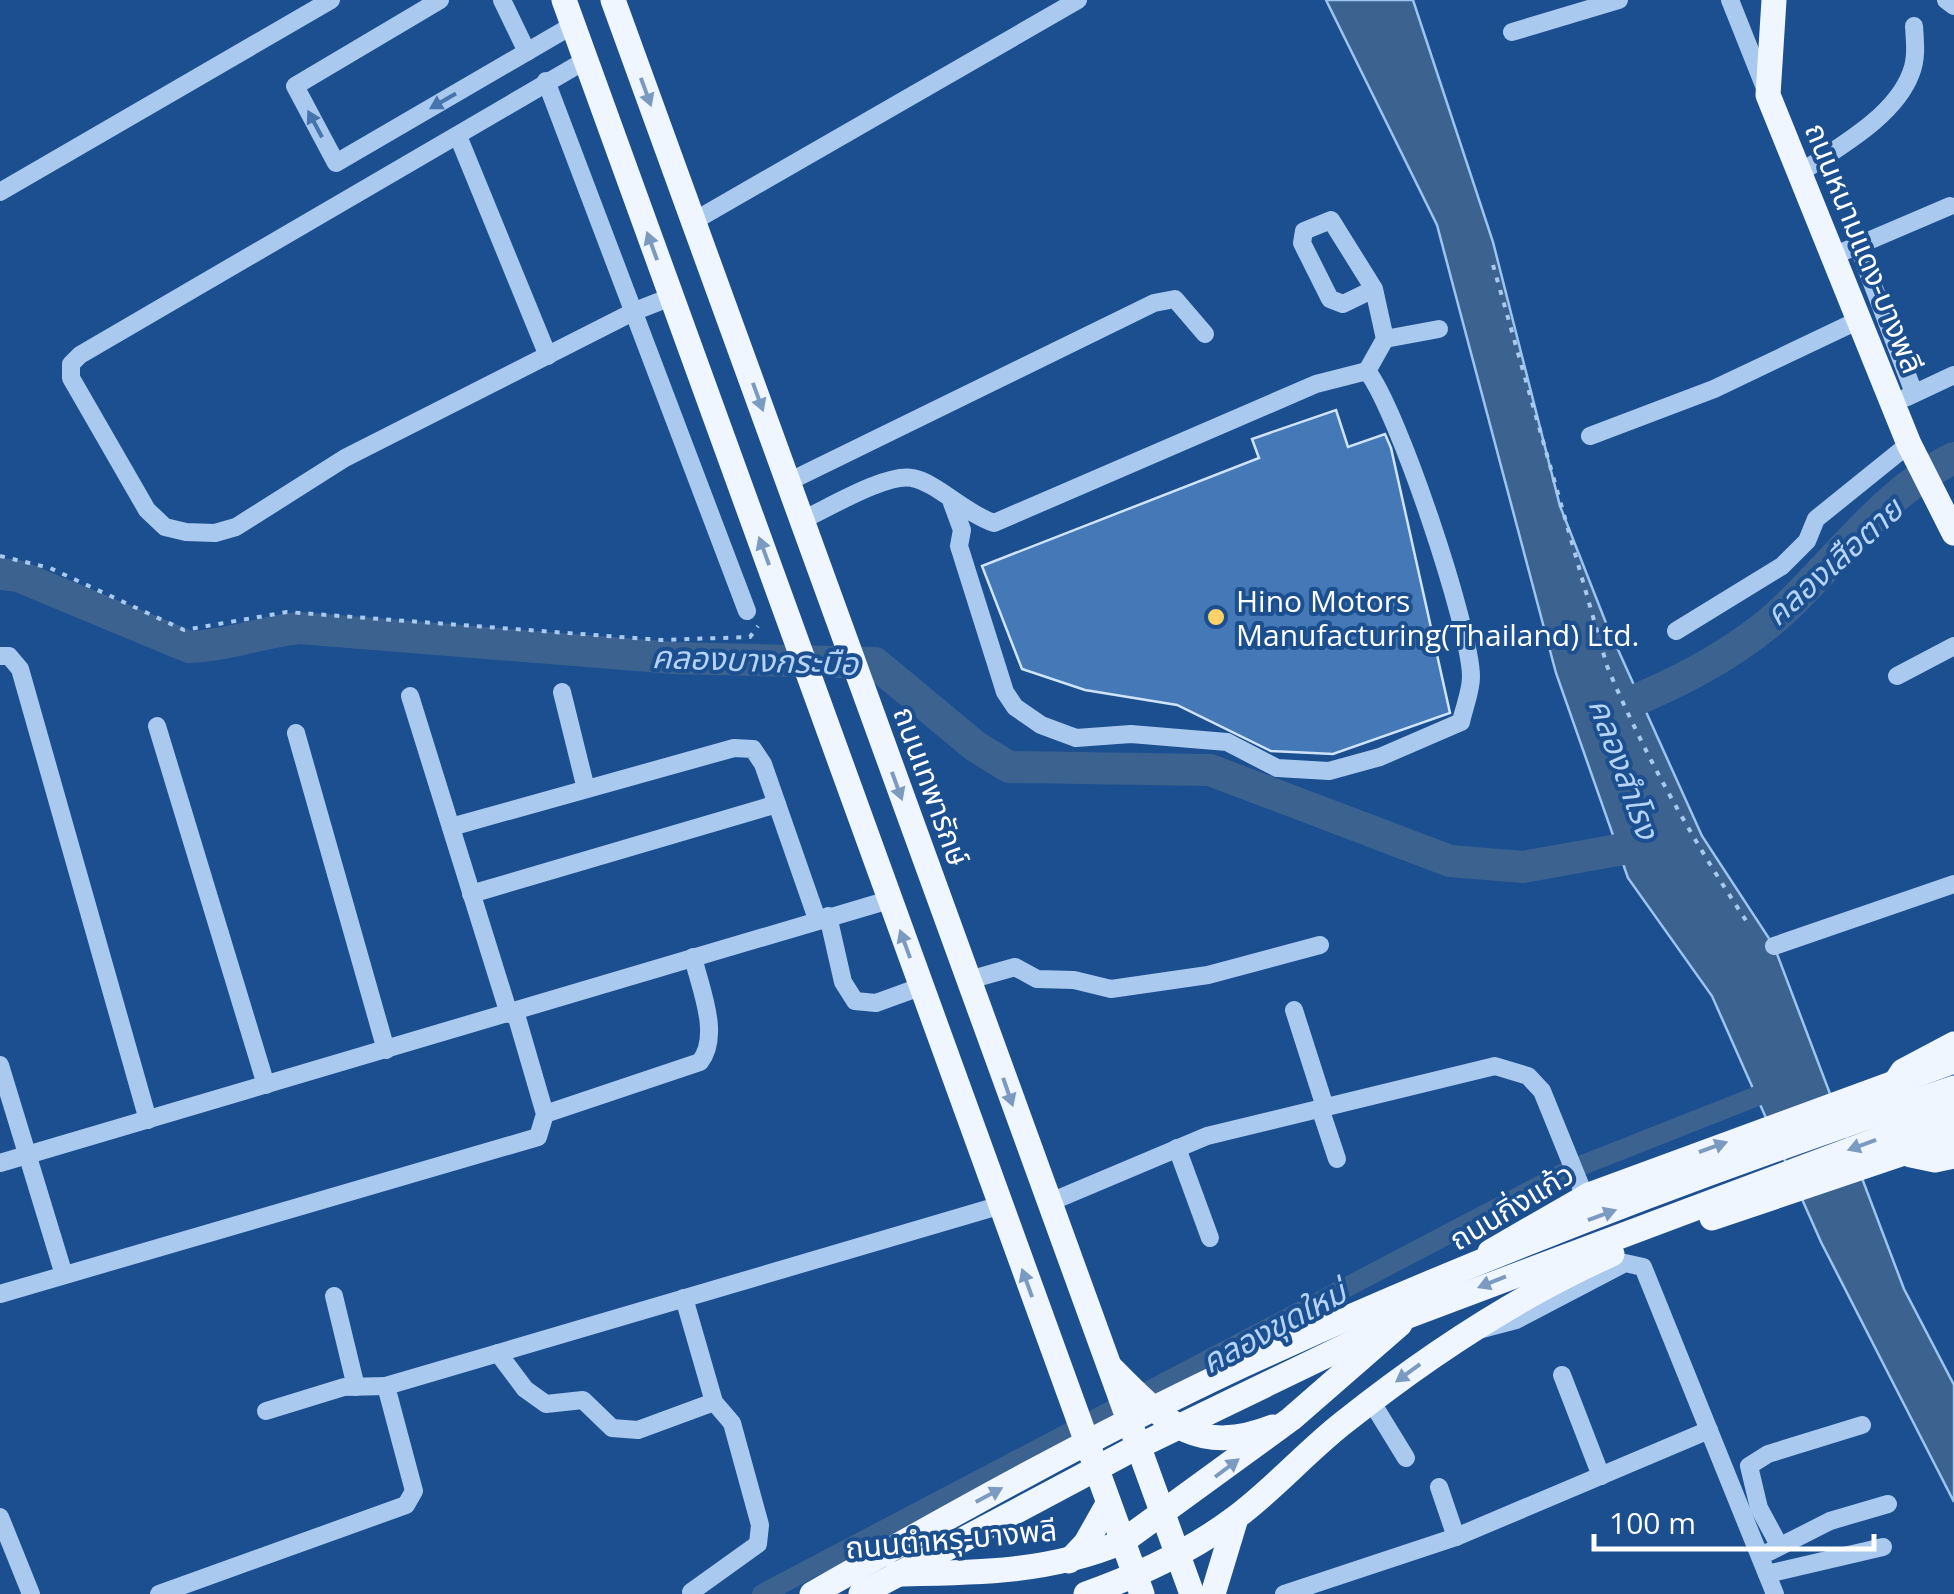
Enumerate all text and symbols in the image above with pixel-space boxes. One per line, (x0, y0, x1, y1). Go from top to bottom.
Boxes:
one-way arrow (639, 77, 654, 107)
one-way arrow (429, 91, 457, 109)
one-way arrow (307, 110, 324, 139)
street label: ถนนหนามแดง-บางพลี (1796, 117, 1934, 379)
one-way arrow (644, 230, 659, 260)
one-way arrow (751, 382, 766, 412)
water label: คลองเสือตาย (1755, 486, 1913, 634)
one-way arrow (756, 535, 771, 565)
place label: Hino Motors Manufacturing(Thailand) Ltd. (1236, 580, 1639, 655)
marker: Hino Motors Manufacturing(Thailand) Ltd. (1205, 606, 1227, 628)
water label: คลองบางกระบือ (651, 634, 860, 684)
water label: คลองสำโรง (1580, 692, 1671, 846)
street label: ถนนเทพารักษ์ (884, 701, 980, 871)
one-way arrow (890, 772, 906, 802)
one-way arrow (897, 929, 912, 959)
one-way arrow (1002, 1077, 1017, 1107)
one-way arrow (1847, 1138, 1877, 1153)
one-way arrow (1699, 1139, 1729, 1154)
street label: ถนนกิ่งแก้ว (1441, 1153, 1581, 1259)
one-way arrow (1588, 1207, 1618, 1222)
one-way arrow (1019, 1268, 1034, 1298)
water label: คลองขุดใหม่ (1193, 1268, 1357, 1382)
one-way arrow (1477, 1275, 1507, 1291)
one-way arrow (1394, 1363, 1421, 1383)
one-way arrow (1214, 1458, 1240, 1478)
one-way arrow (975, 1487, 1003, 1504)
scale bar (1594, 1489, 1874, 1551)
text: 100 m (1609, 1502, 1696, 1543)
street label: ถนนตำหรุ-บางพลี (843, 1508, 1059, 1568)

